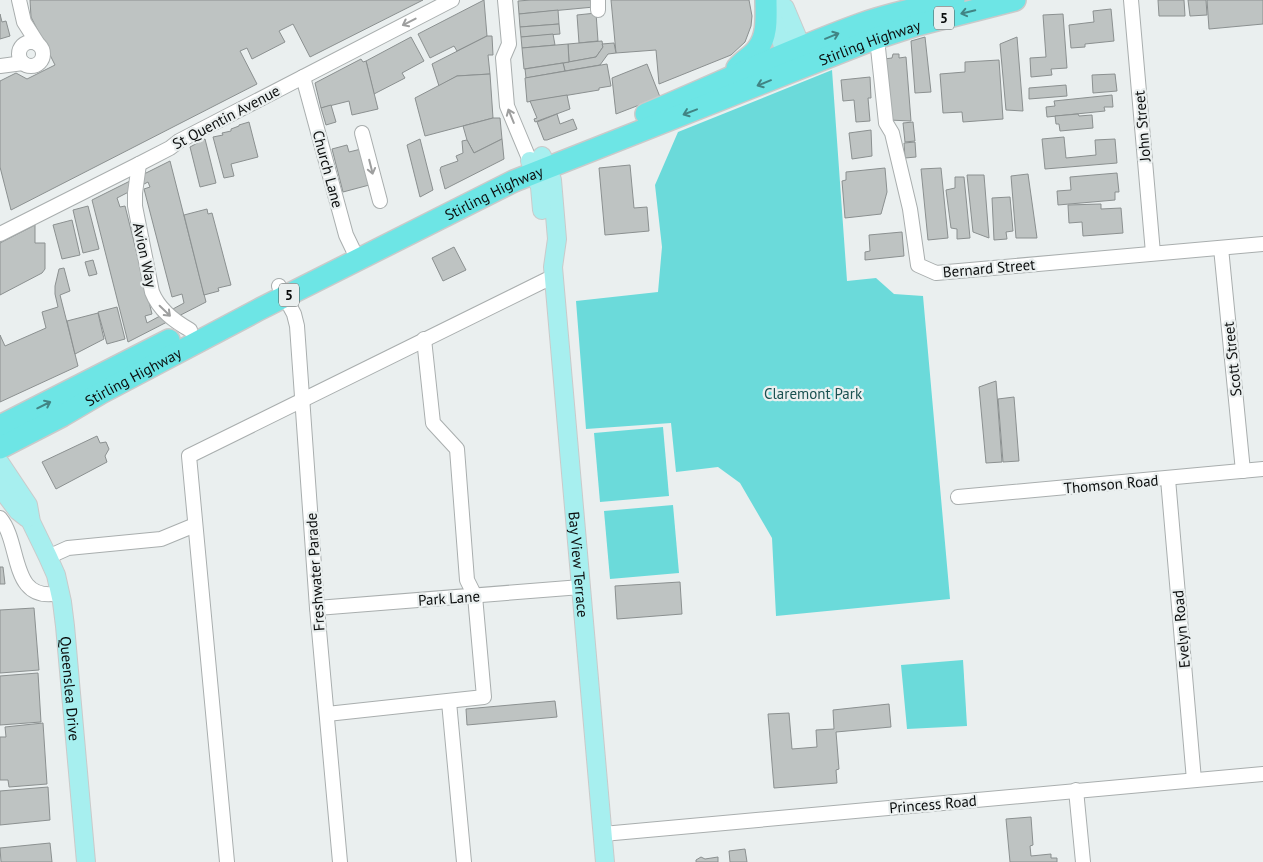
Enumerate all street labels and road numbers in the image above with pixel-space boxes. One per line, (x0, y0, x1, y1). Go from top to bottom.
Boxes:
road number: 5 (934, 7, 954, 30)
street label: Stirling Highway (816, 15, 923, 69)
street label: St Quentin Avenue (169, 81, 283, 153)
street label: John Street (1129, 90, 1155, 163)
street label: Church Lane (309, 128, 347, 210)
street label: Stirling Highway (441, 161, 545, 224)
street label: Avion Way (129, 221, 161, 289)
street label: Bernard Street (942, 254, 1036, 282)
road number: 5 (279, 284, 299, 306)
street label: Scott Street (1219, 321, 1245, 397)
street label: Stirling Highway (81, 343, 184, 410)
street label: Thomson Road (1063, 470, 1159, 498)
street label: Bay View Terrace (565, 511, 593, 618)
street label: Freshwater Parade (301, 512, 329, 632)
street label: Park Lane (417, 586, 481, 610)
street label: Evelyn Road (1168, 589, 1194, 669)
street label: Queenslea Drive (56, 635, 85, 742)
street label: Princess Road (889, 791, 977, 817)

